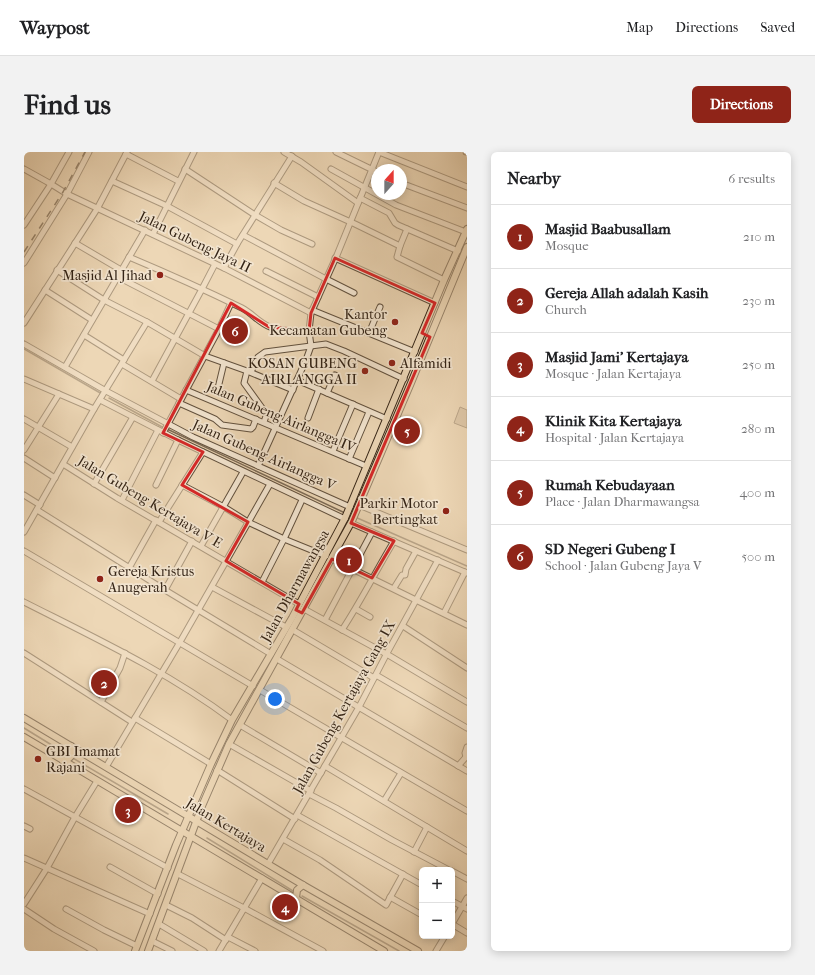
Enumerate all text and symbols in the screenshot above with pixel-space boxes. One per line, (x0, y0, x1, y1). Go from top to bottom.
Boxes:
text: Waypost (20, 17, 90, 39)
text: Map (626, 19, 653, 36)
text: Directions (675, 19, 738, 36)
text: Saved (760, 19, 795, 36)
button: Directions (692, 86, 791, 123)
text: Find us (24, 88, 111, 121)
north arrow (371, 164, 407, 200)
text: Nearby (507, 168, 561, 188)
text: 6 results (728, 171, 775, 186)
street label: Jalan Gubeng Jaya II (135, 207, 254, 277)
text: Masjid Baabusallam (545, 220, 671, 238)
text: 1 (518, 229, 522, 244)
text: 210 m (743, 229, 775, 244)
text: Mosque (545, 238, 589, 253)
place label: Masjid Al Jihad (62, 267, 152, 284)
marker: Masjid Al Jihad (155, 270, 165, 280)
text: Gereja Allah adalah Kasih (545, 284, 709, 302)
text: 2 (517, 293, 523, 308)
text: 230 m (742, 293, 775, 308)
text: Church (545, 302, 587, 317)
place label: Kantor Kecamatan Gubeng (269, 306, 388, 339)
pin: 6 (222, 316, 248, 346)
marker: Kantor Kecamatan Gubeng (390, 317, 400, 327)
text: Masjid Jami' Kertajaya (545, 348, 688, 366)
place label: KOSAN GUBENG AIRLANGGA II (248, 355, 358, 388)
place label: Alfamidi (399, 355, 452, 372)
text: 3 (517, 357, 523, 372)
text: 250 m (742, 357, 775, 372)
marker: Alfamidi (387, 358, 397, 368)
marker: KOSAN GUBENG AIRLANGGA II (360, 366, 370, 376)
text: Mosque · Jalan Kertajaya (545, 366, 681, 381)
street label: Jalan Gubeng Airlangga IV (203, 377, 359, 456)
text: Klinik Kita Kertajaya (545, 412, 681, 430)
street label: Jalan Gubeng Airlangga V (189, 415, 339, 495)
pin: 5 (394, 416, 420, 446)
text: 4 (516, 421, 524, 436)
text: 280 m (741, 421, 775, 436)
text: Hospital · Jalan Kertajaya (545, 430, 684, 445)
street label: Jalan Gubeng Kertajaya V E (74, 452, 226, 552)
text: Rumah Kebudayaan (545, 476, 675, 494)
text: 5 (517, 485, 523, 500)
text: 400 m (739, 485, 775, 500)
text: Place · Jalan Dharmawangsa (545, 494, 700, 509)
place label: Parkir Motor Bertingkat (359, 495, 438, 528)
marker: Parkir Motor Bertingkat (441, 506, 451, 516)
street label: Jalan Dharmawangsa (257, 526, 333, 646)
text: SD Negeri Gubeng I (545, 540, 676, 558)
pin: 1 (336, 545, 362, 575)
text: 6 (516, 549, 524, 564)
text: 500 m (741, 549, 775, 564)
text: School · Jalan Gubeng Jaya V (545, 558, 702, 573)
place label: Gereja Kristus Anugerah (107, 563, 194, 596)
marker: Gereja Kristus Anugerah (95, 574, 105, 584)
street label: Jalan Gubeng Kertajaya Gang IX (289, 617, 399, 798)
pin: 2 (91, 668, 117, 698)
your location (265, 689, 285, 709)
place label: GBI Imamat Rajani (46, 743, 120, 776)
marker: GBI Imamat Rajani (33, 754, 43, 764)
street label: Jalan Kertajaya (182, 794, 270, 856)
pin: 3 (115, 795, 141, 825)
map controls (419, 867, 455, 939)
button: + (419, 867, 455, 903)
pin: 4 (272, 892, 298, 922)
button: − (419, 903, 455, 939)

